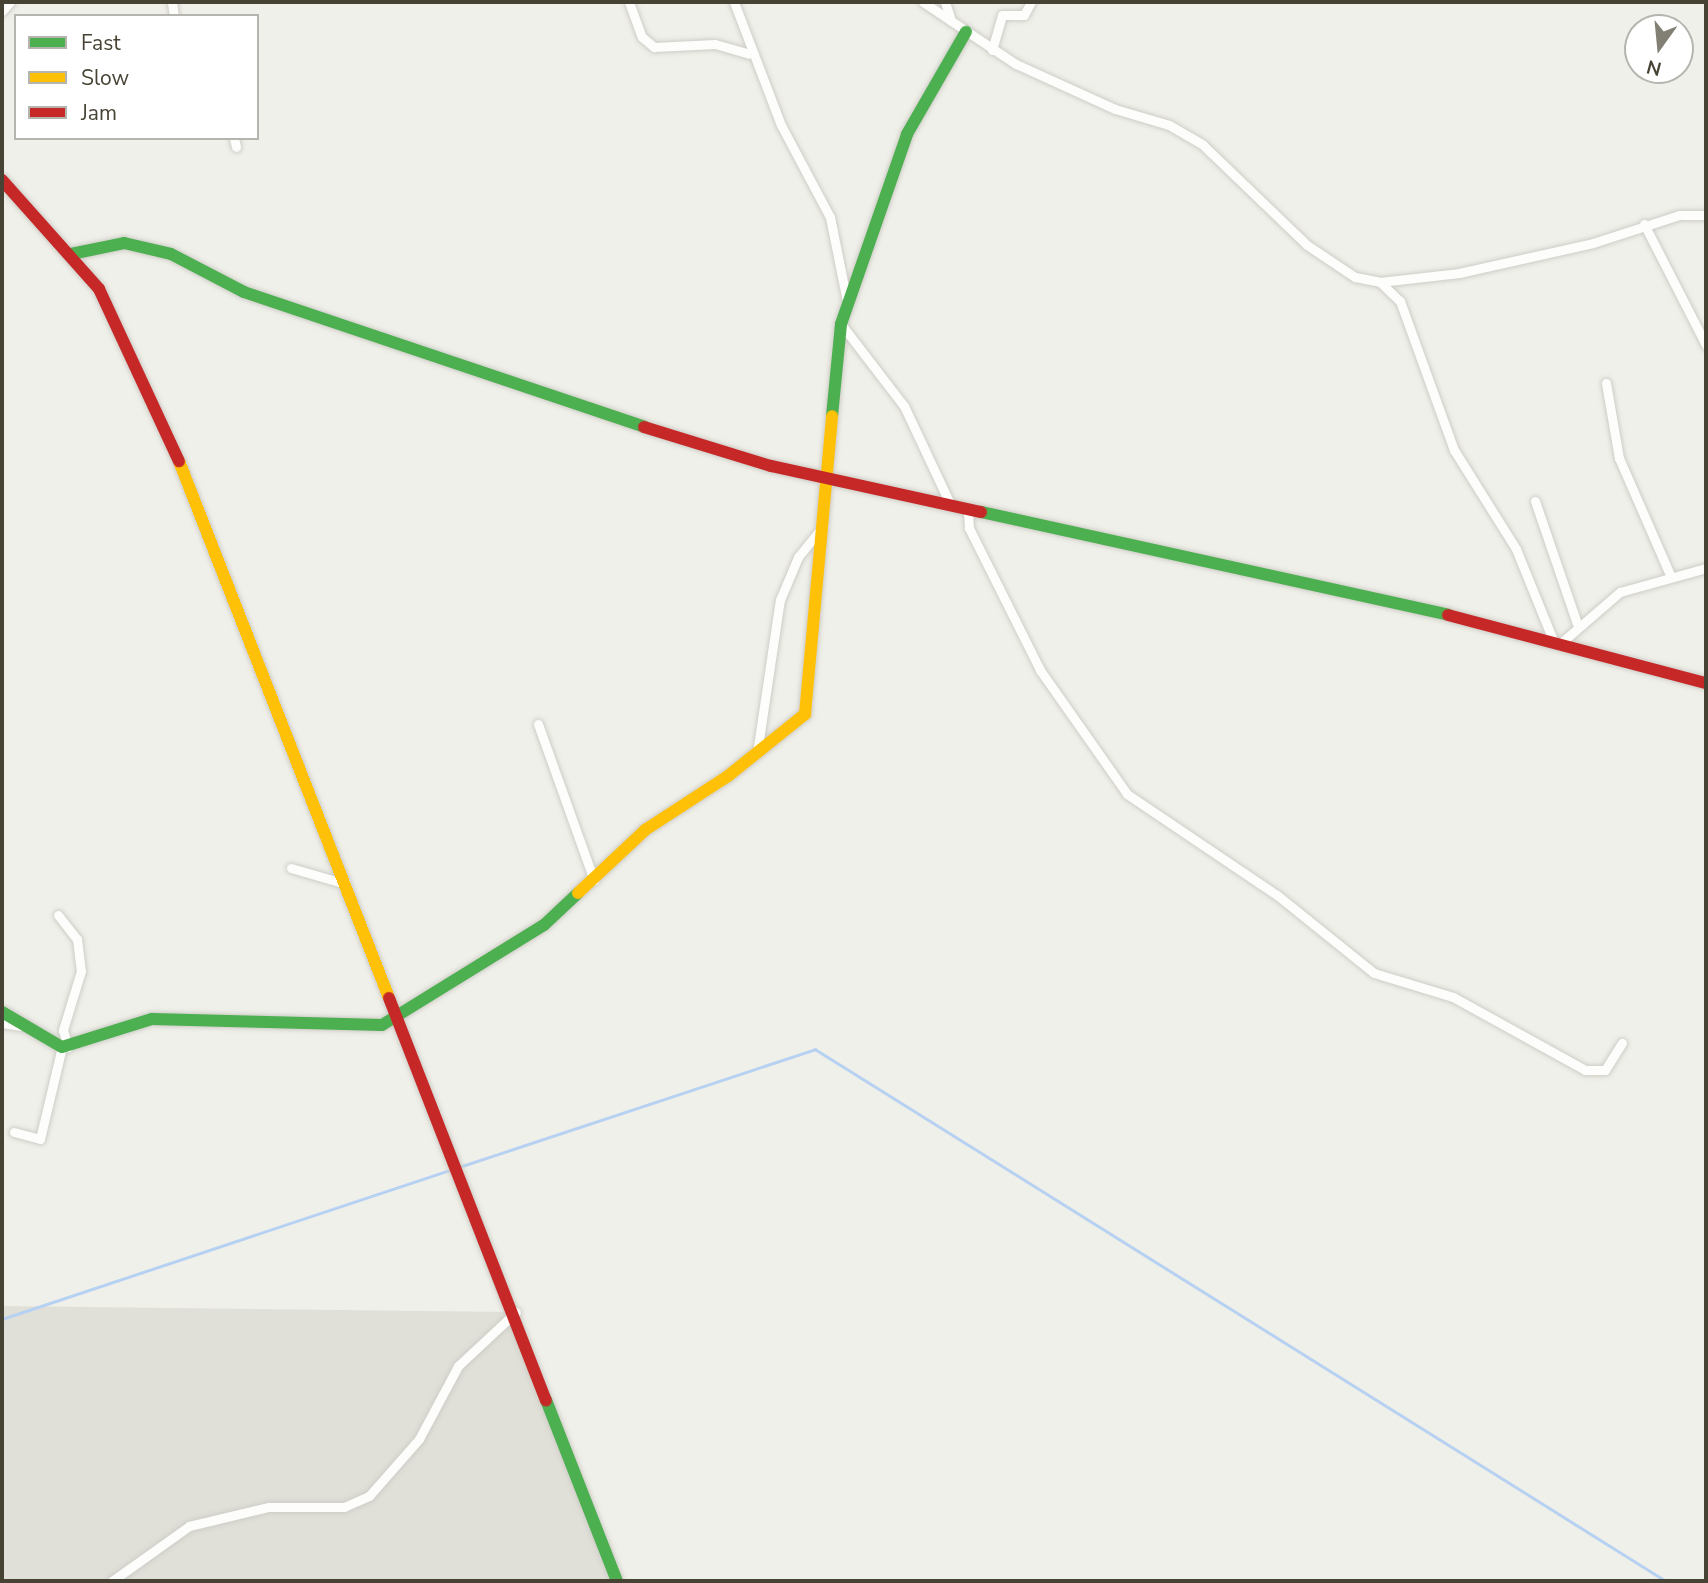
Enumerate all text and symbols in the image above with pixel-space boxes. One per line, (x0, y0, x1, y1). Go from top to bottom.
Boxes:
legend (14, 14, 259, 140)
north arrow (1624, 14, 1694, 84)
text: Fast (81, 29, 121, 57)
text: N (1644, 53, 1664, 82)
text: Slow (81, 64, 129, 92)
text: Jam (81, 99, 117, 127)

